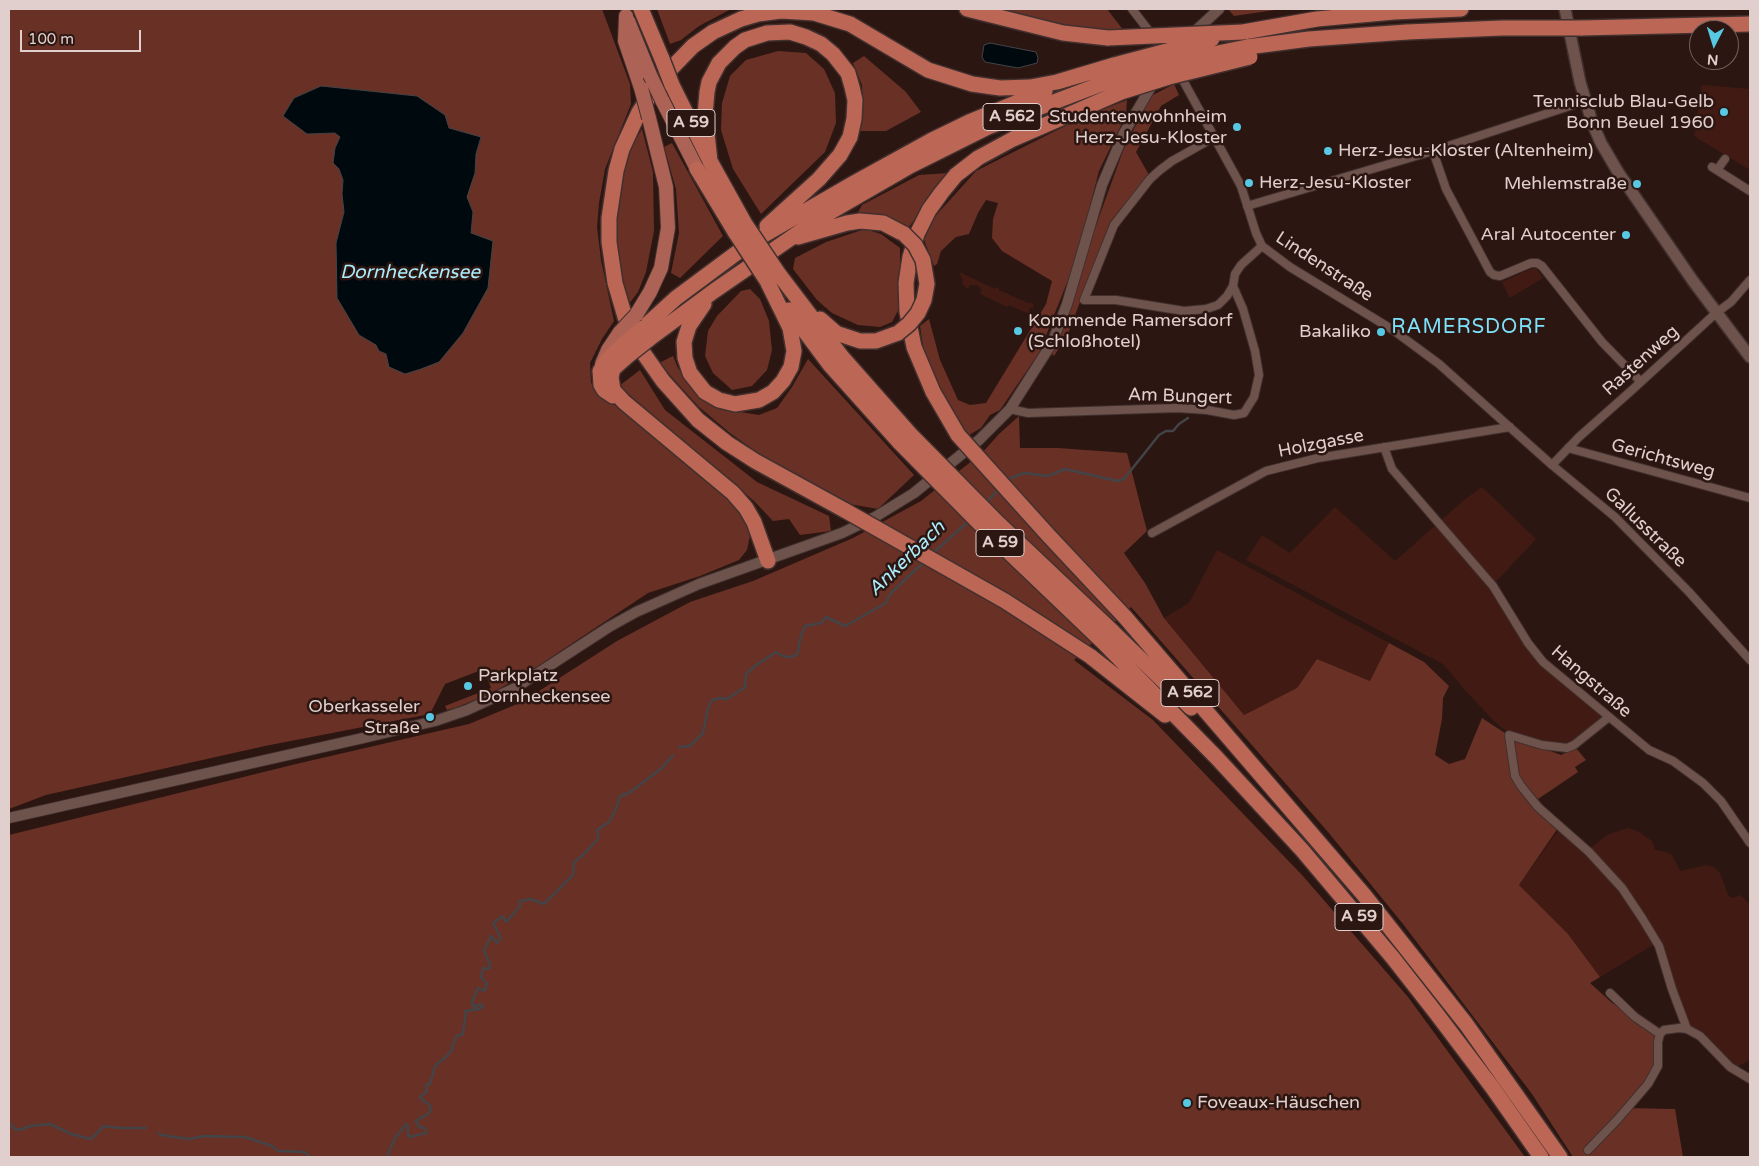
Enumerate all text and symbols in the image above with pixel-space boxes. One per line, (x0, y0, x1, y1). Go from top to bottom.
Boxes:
scale bar (22, 20, 144, 52)
north arrow (1689, 20, 1739, 70)
text: 100 m (28, 30, 74, 48)
text: N (1706, 50, 1719, 68)
place label: Tennisclub Blau-Gelb Bonn Beuel 1960 (1533, 91, 1714, 134)
road number: A 562 (983, 104, 1041, 130)
place label: Studentenwohnheim Herz-Jesu-Kloster (1049, 106, 1227, 148)
marker: Tennisclub Blau-Gelb Bonn Beuel 1960 (1718, 106, 1730, 118)
road number: A 59 (667, 110, 715, 136)
marker: Studentenwohnheim Herz-Jesu-Kloster (1231, 121, 1243, 133)
place label: Herz-Jesu-Kloster (Altenheim) (1338, 140, 1593, 162)
marker: Herz-Jesu-Kloster (Altenheim) (1322, 145, 1334, 157)
place label: Herz-Jesu-Kloster (1259, 172, 1411, 194)
place label: Mehlemstraße (1504, 173, 1627, 195)
marker: Herz-Jesu-Kloster (1243, 177, 1255, 189)
marker: Mehlemstraße (1631, 178, 1643, 190)
place label: Aral Autocenter (1480, 224, 1616, 246)
street label: Lindenstraße (1271, 227, 1377, 307)
marker: Aral Autocenter (1620, 229, 1632, 241)
water label: Dornheckensee (340, 262, 480, 284)
place label: Kommende Ramersdorf (Schloßhotel) (1028, 310, 1233, 352)
district label: RAMERSDORF (1390, 316, 1548, 340)
place label: Bakaliko (1299, 321, 1371, 343)
street label: Rastenweg (1599, 321, 1683, 401)
marker: Kommende Ramersdorf (Schloßhotel) (1012, 325, 1024, 337)
marker: Bakaliko (1375, 326, 1387, 338)
street label: Am Bungert (1128, 384, 1232, 410)
street label: Holzgasse (1276, 425, 1366, 463)
street label: Gerichtsweg (1609, 435, 1717, 483)
street label: Gallusstraße (1599, 483, 1691, 573)
water label: Ankerbach (864, 517, 950, 601)
road number: A 59 (976, 530, 1024, 556)
street label: Hangstraße (1546, 641, 1636, 723)
place label: Parkplatz Dornheckensee (478, 665, 611, 708)
marker: Parkplatz Dornheckensee (462, 680, 474, 692)
road number: A 562 (1161, 680, 1219, 706)
place label: Oberkasseler Straße (308, 696, 420, 739)
marker: Oberkasseler Straße (424, 711, 436, 723)
road number: A 59 (1335, 904, 1383, 930)
place label: Foveaux-Häuschen (1197, 1092, 1360, 1114)
marker: Foveaux-Häuschen (1181, 1097, 1193, 1109)

